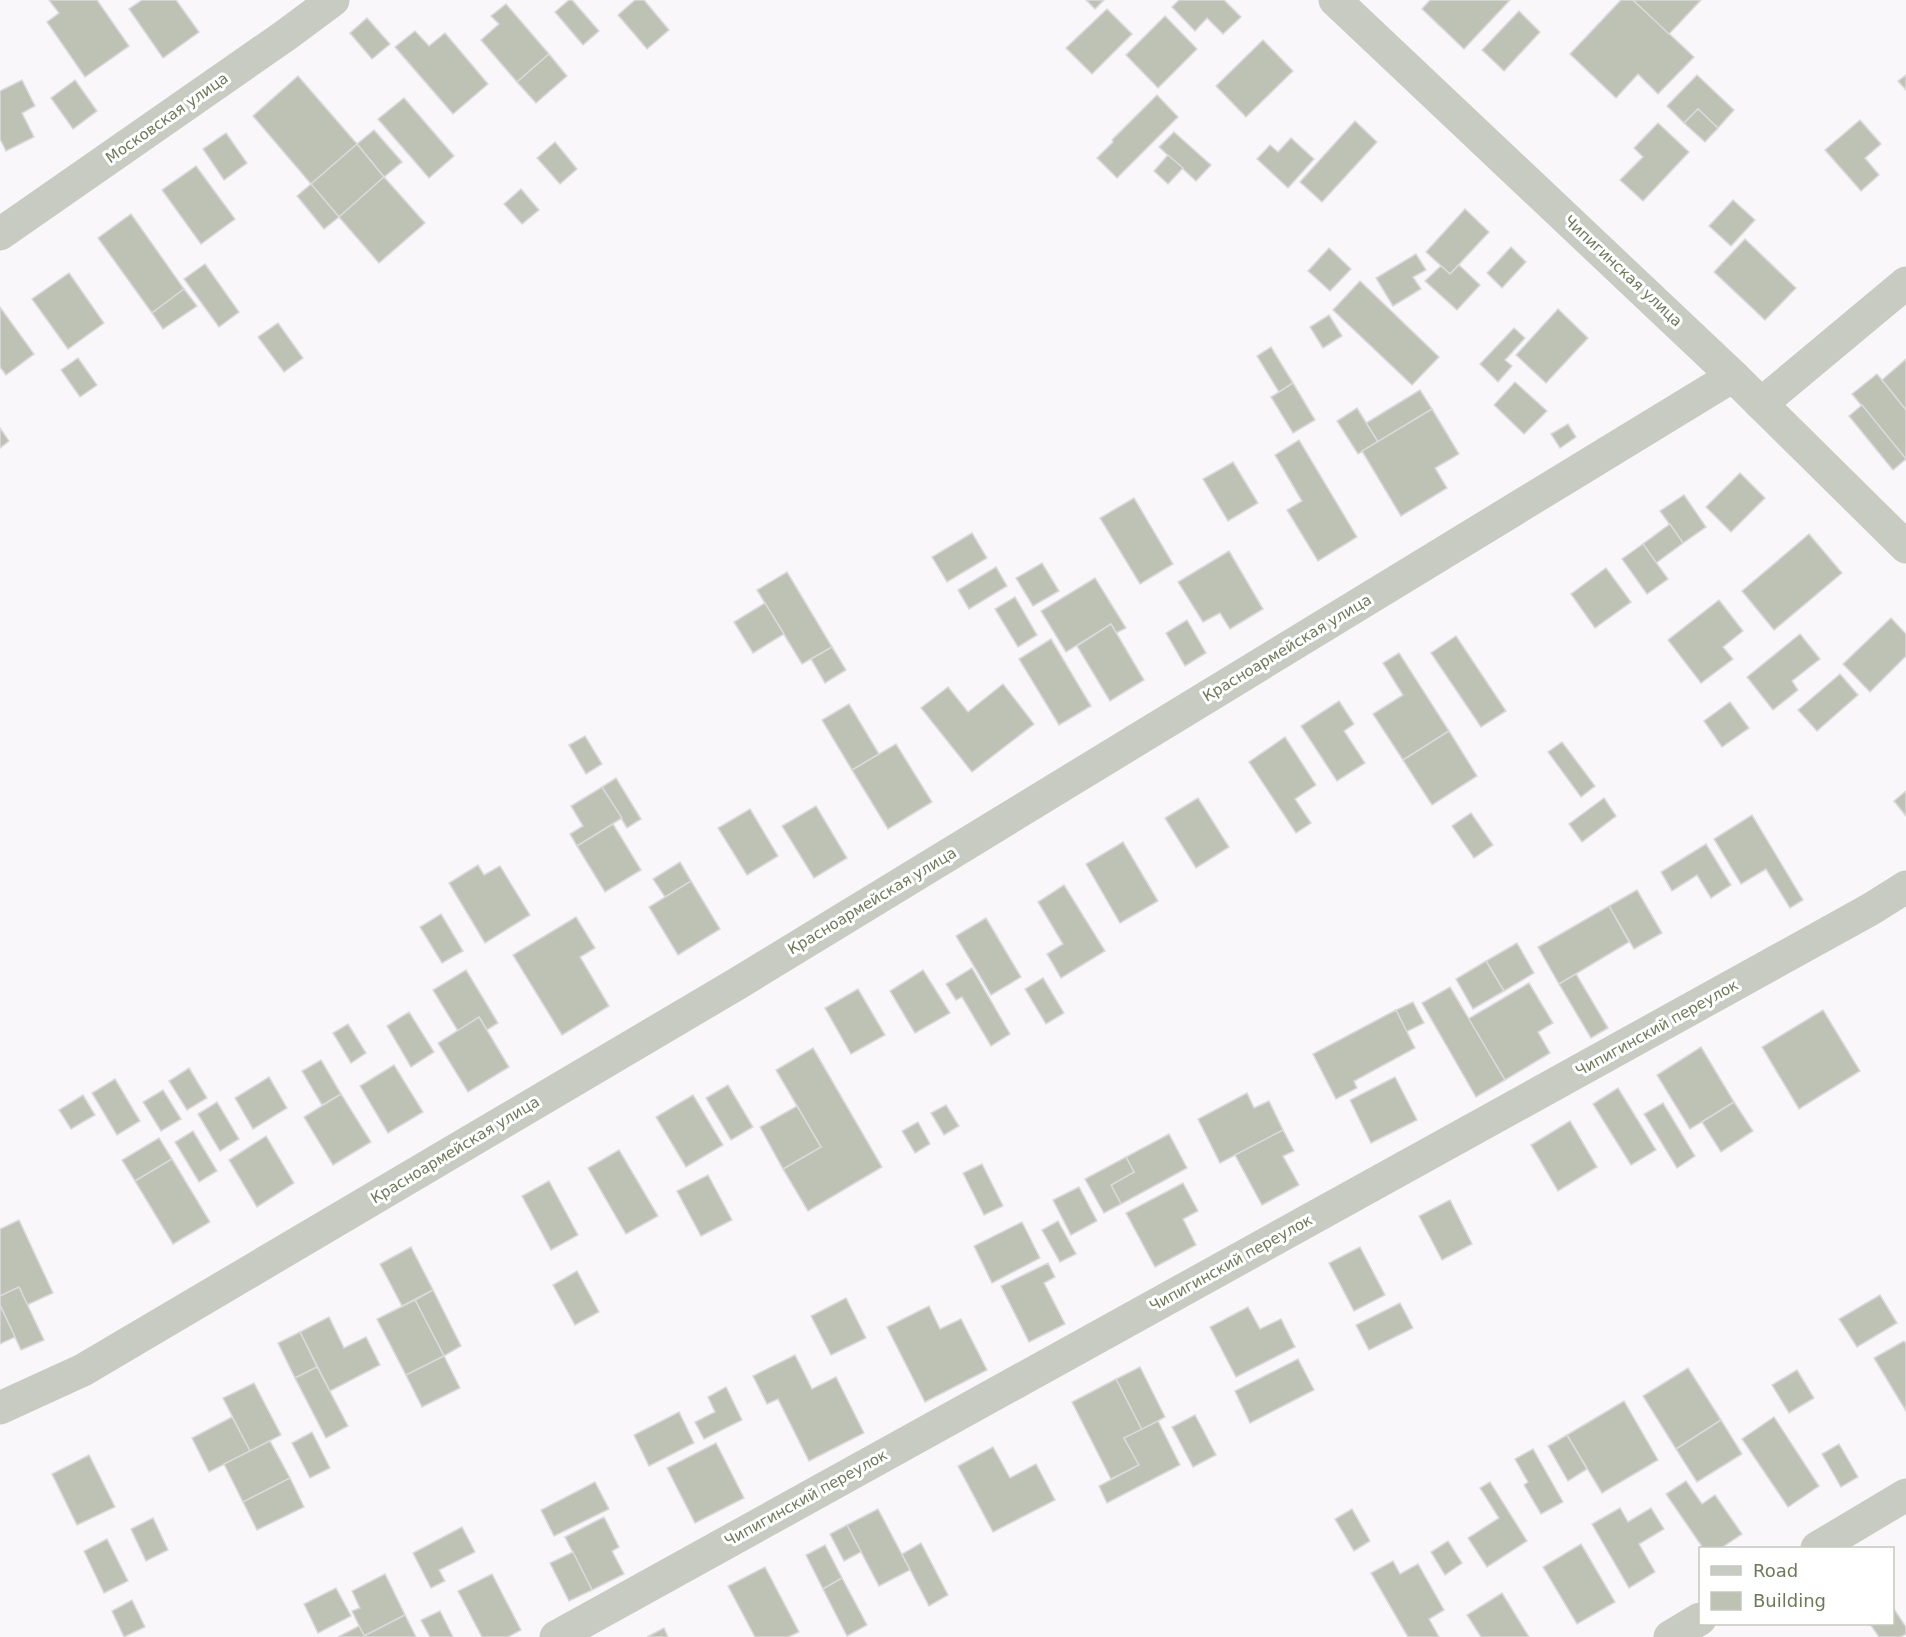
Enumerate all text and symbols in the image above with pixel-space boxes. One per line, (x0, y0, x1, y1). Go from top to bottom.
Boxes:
street label: Московская улица (102, 69, 232, 167)
street label: Чипигинская улица (1560, 212, 1686, 330)
street label: Красноармейская улица (1199, 590, 1375, 706)
street label: Красноармейская улица (784, 843, 960, 959)
street label: Чипигинский переулок (1573, 976, 1741, 1080)
street label: Красноармейская улица (367, 1092, 543, 1208)
street label: Чипигинский переулок (1147, 1211, 1315, 1315)
street label: Чипигинский переулок (722, 1446, 890, 1550)
legend (1699, 1547, 1894, 1625)
text: Road (1753, 1560, 1798, 1581)
text: Building (1753, 1590, 1826, 1611)

